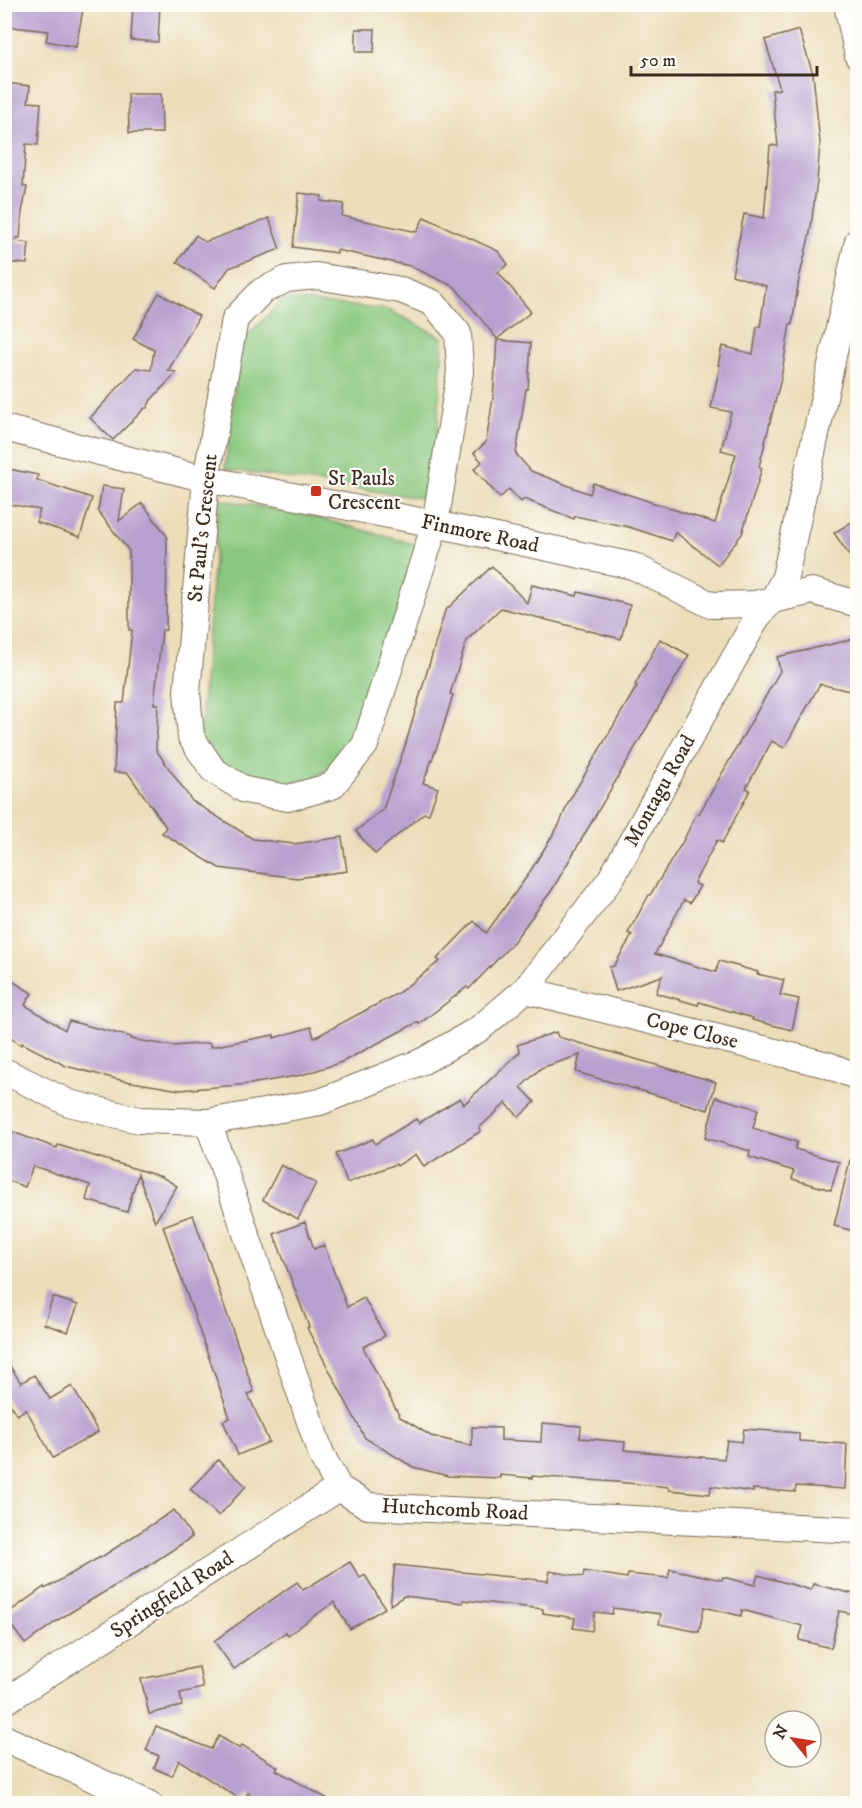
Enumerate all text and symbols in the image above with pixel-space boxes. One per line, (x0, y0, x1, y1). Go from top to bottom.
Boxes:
scale bar (631, 39, 817, 77)
text: 50 m (640, 50, 676, 72)
street label: St Paul's Crescent (182, 452, 224, 604)
place label: St Pauls Crescent (328, 466, 401, 516)
marker: St Pauls Crescent (309, 484, 323, 498)
street label: Finmore Road (419, 509, 542, 559)
street label: Montagu Road (619, 730, 702, 852)
street label: Cope Close (643, 1007, 741, 1055)
street label: Hutchcomb Road (381, 1493, 530, 1527)
street label: Springfield Road (106, 1545, 239, 1644)
north arrow (763, 1709, 823, 1769)
text: N (769, 1721, 793, 1743)

